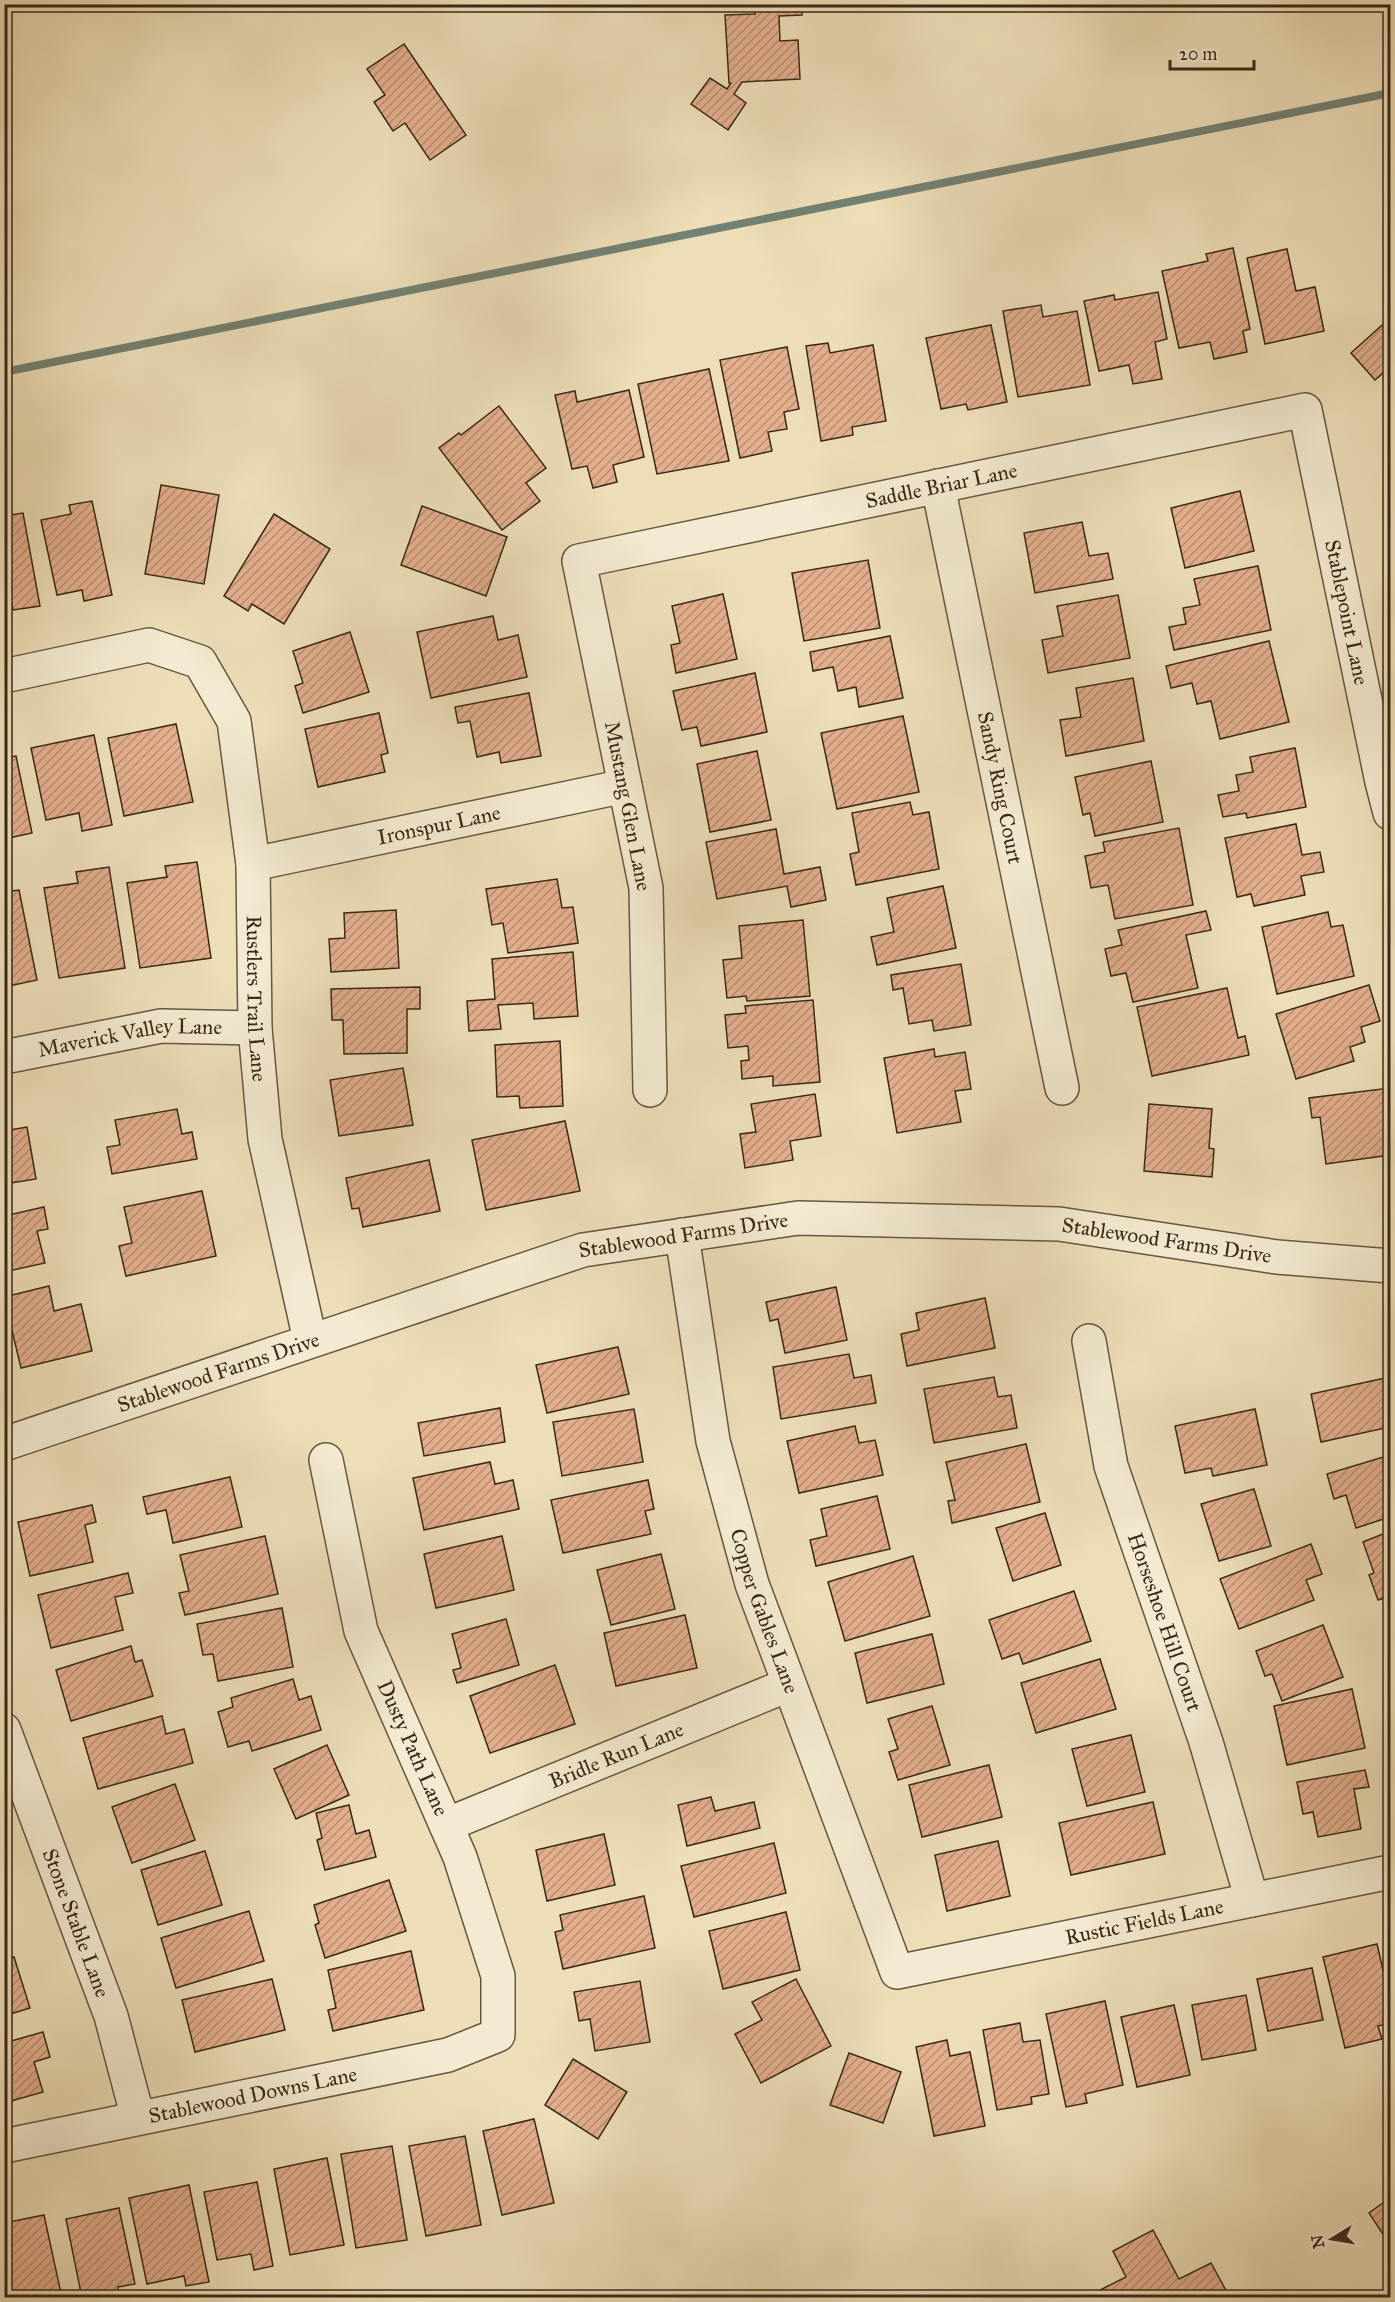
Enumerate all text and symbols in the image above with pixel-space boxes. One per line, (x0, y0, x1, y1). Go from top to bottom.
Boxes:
scale bar (1170, 33, 1254, 71)
text: 20 m (1179, 43, 1217, 65)
street label: Saddle Briar Lane (863, 457, 1020, 514)
street label: Stablepoint Lane (1319, 537, 1375, 688)
street label: Sandy Ring Court (972, 709, 1029, 867)
street label: Mustang Glen Lane (599, 719, 657, 893)
street label: Ironspur Lane (375, 799, 503, 851)
street label: Rustlers Trail Lane (241, 915, 273, 1083)
street label: Maverick Valley Lane (36, 1013, 223, 1063)
street label: Stablewood Farms Drive (577, 1207, 790, 1264)
street label: Stablewood Farms Drive (1060, 1212, 1273, 1269)
street label: Stablewood Farms Drive (114, 1326, 323, 1418)
street label: Copper Gables Lane (724, 1526, 805, 1697)
street label: Horseshoe Hill Court (1122, 1529, 1208, 1716)
street label: Dusty Path Lane (371, 1676, 455, 1820)
street label: Bridle Run Lane (545, 1716, 688, 1794)
street label: Stone Stable Lane (37, 1845, 116, 2001)
street label: Rustic Fields Lane (1063, 1893, 1226, 1951)
street label: Stablewood Downs Lane (146, 2061, 360, 2129)
north arrow (1302, 2209, 1362, 2269)
text: N (1307, 2233, 1328, 2250)

